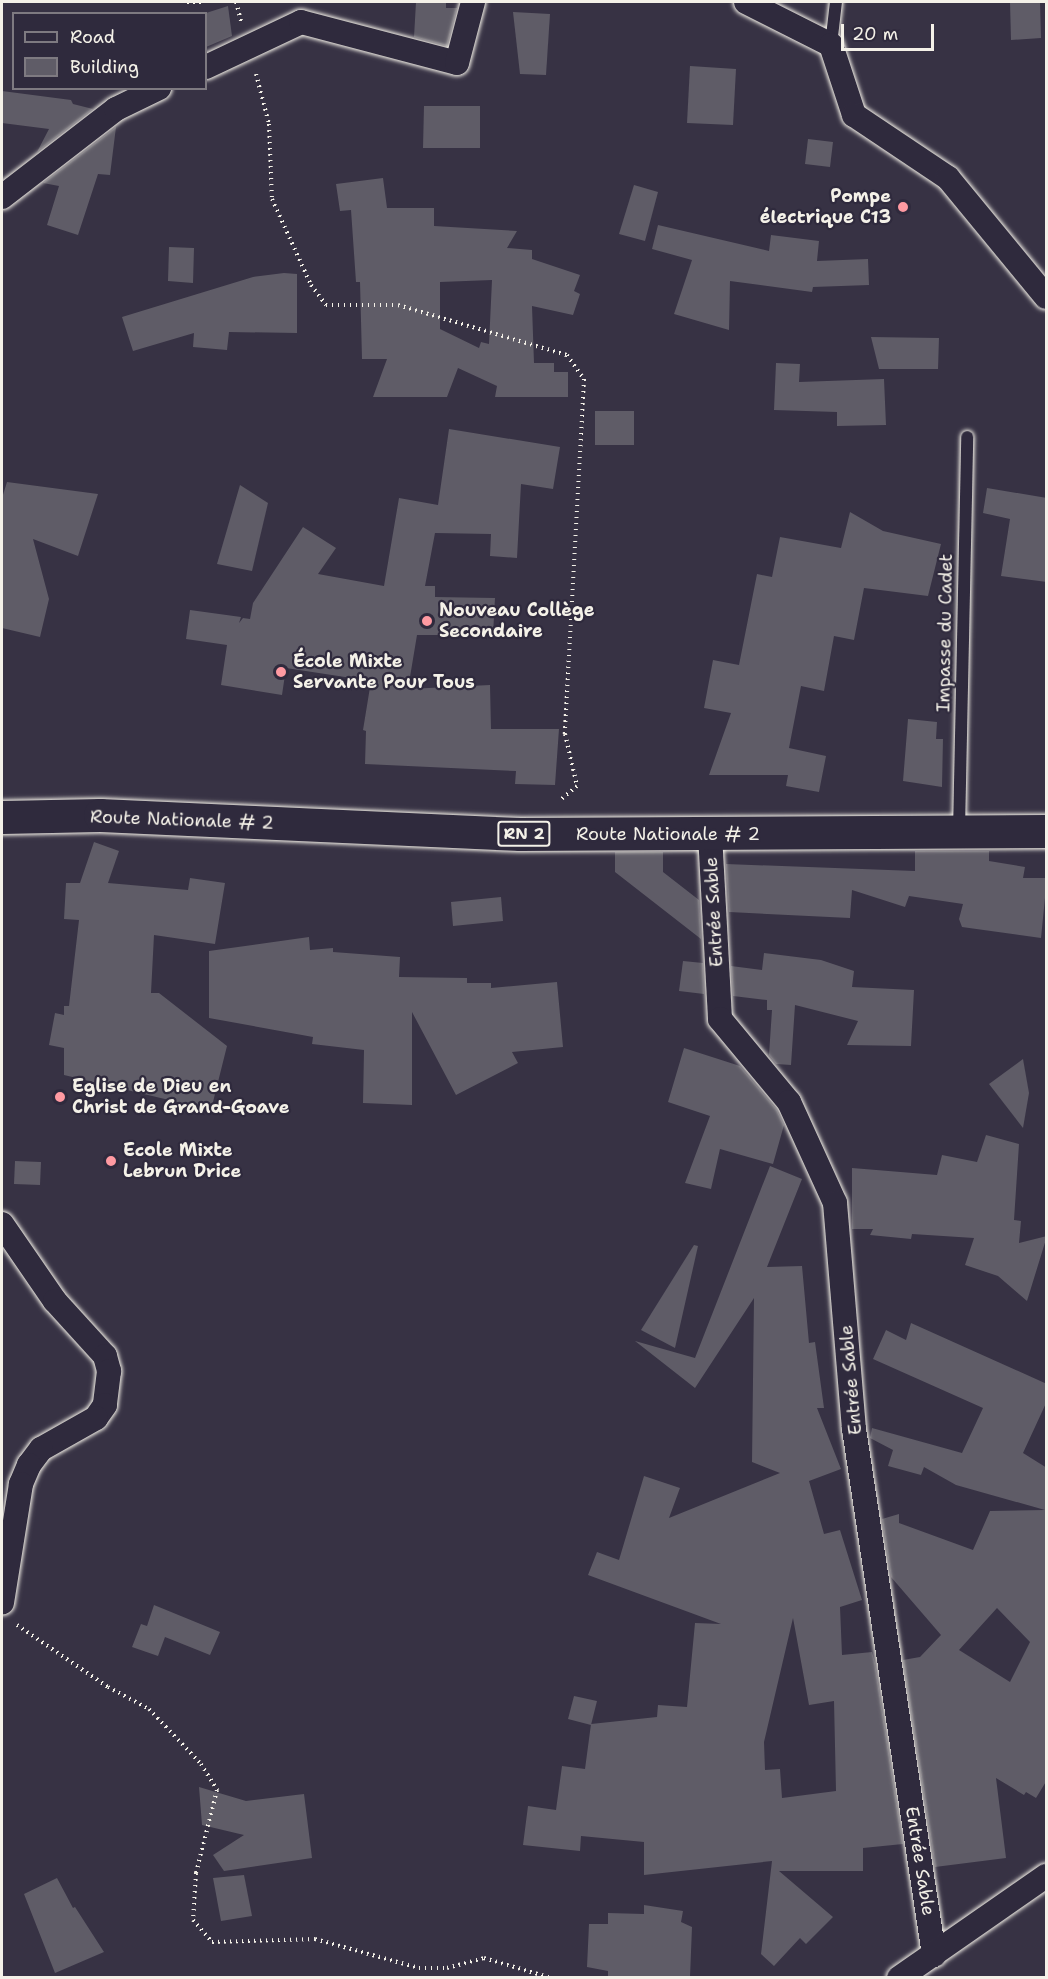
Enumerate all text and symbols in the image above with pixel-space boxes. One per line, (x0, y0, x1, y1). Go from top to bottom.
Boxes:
legend (12, 12, 207, 90)
scale bar (844, 12, 937, 50)
text: 20 m (852, 22, 898, 46)
text: Road (70, 25, 115, 49)
text: Building (70, 55, 139, 79)
place label: Pompe électrique C13 (760, 186, 891, 228)
marker: Pompe électrique C13 (896, 200, 910, 214)
street label: Impasse du Cadet (933, 554, 957, 712)
place label: Nouveau Collège Secondaire (439, 600, 595, 642)
marker: Nouveau Collège Secondaire (420, 614, 434, 628)
place label: École Mixte Servante Pour Tous (293, 651, 475, 694)
marker: École Mixte Servante Pour Tous (274, 665, 288, 679)
street label: Route Nationale # 2 (90, 806, 274, 834)
road number: RN 2 (497, 821, 551, 847)
street label: Route Nationale # 2 (576, 823, 760, 845)
street label: Entrée Sable (700, 856, 728, 968)
place label: Eglise de Dieu en Christ de Grand-Goave (72, 1076, 290, 1118)
marker: Eglise de Dieu en Christ de Grand-Goave (53, 1090, 67, 1104)
place label: Ecole Mixte Lebrun Drice (123, 1140, 241, 1182)
marker: Ecole Mixte Lebrun Drice (104, 1154, 118, 1168)
street label: Entrée Sable (835, 1324, 867, 1436)
street label: Entrée Sable (901, 1805, 939, 1917)

